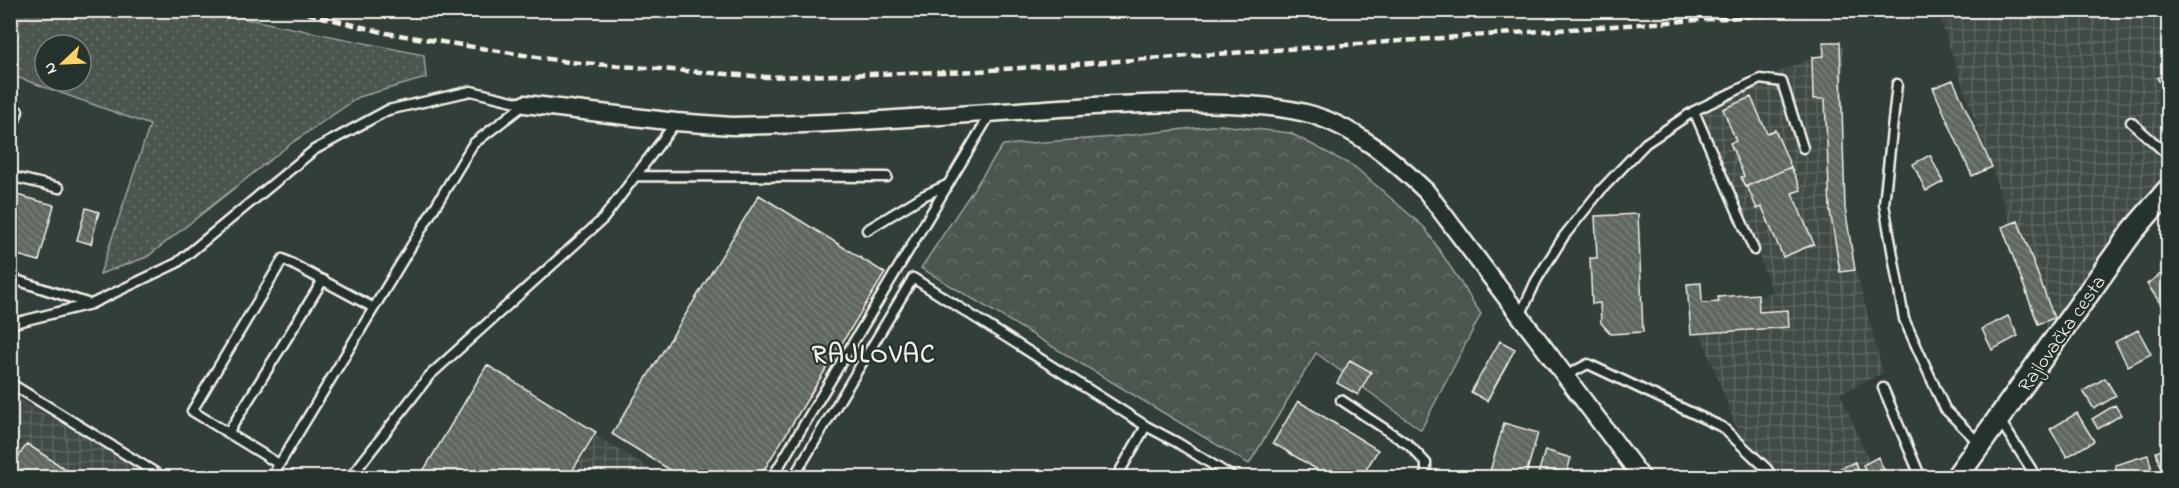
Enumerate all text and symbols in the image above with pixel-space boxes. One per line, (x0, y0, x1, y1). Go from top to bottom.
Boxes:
north arrow (33, 33, 93, 93)
text: N (38, 58, 64, 78)
street label: Rajlovačka cesta (2012, 270, 2114, 399)
district label: RAJLOVAC (812, 337, 936, 375)

